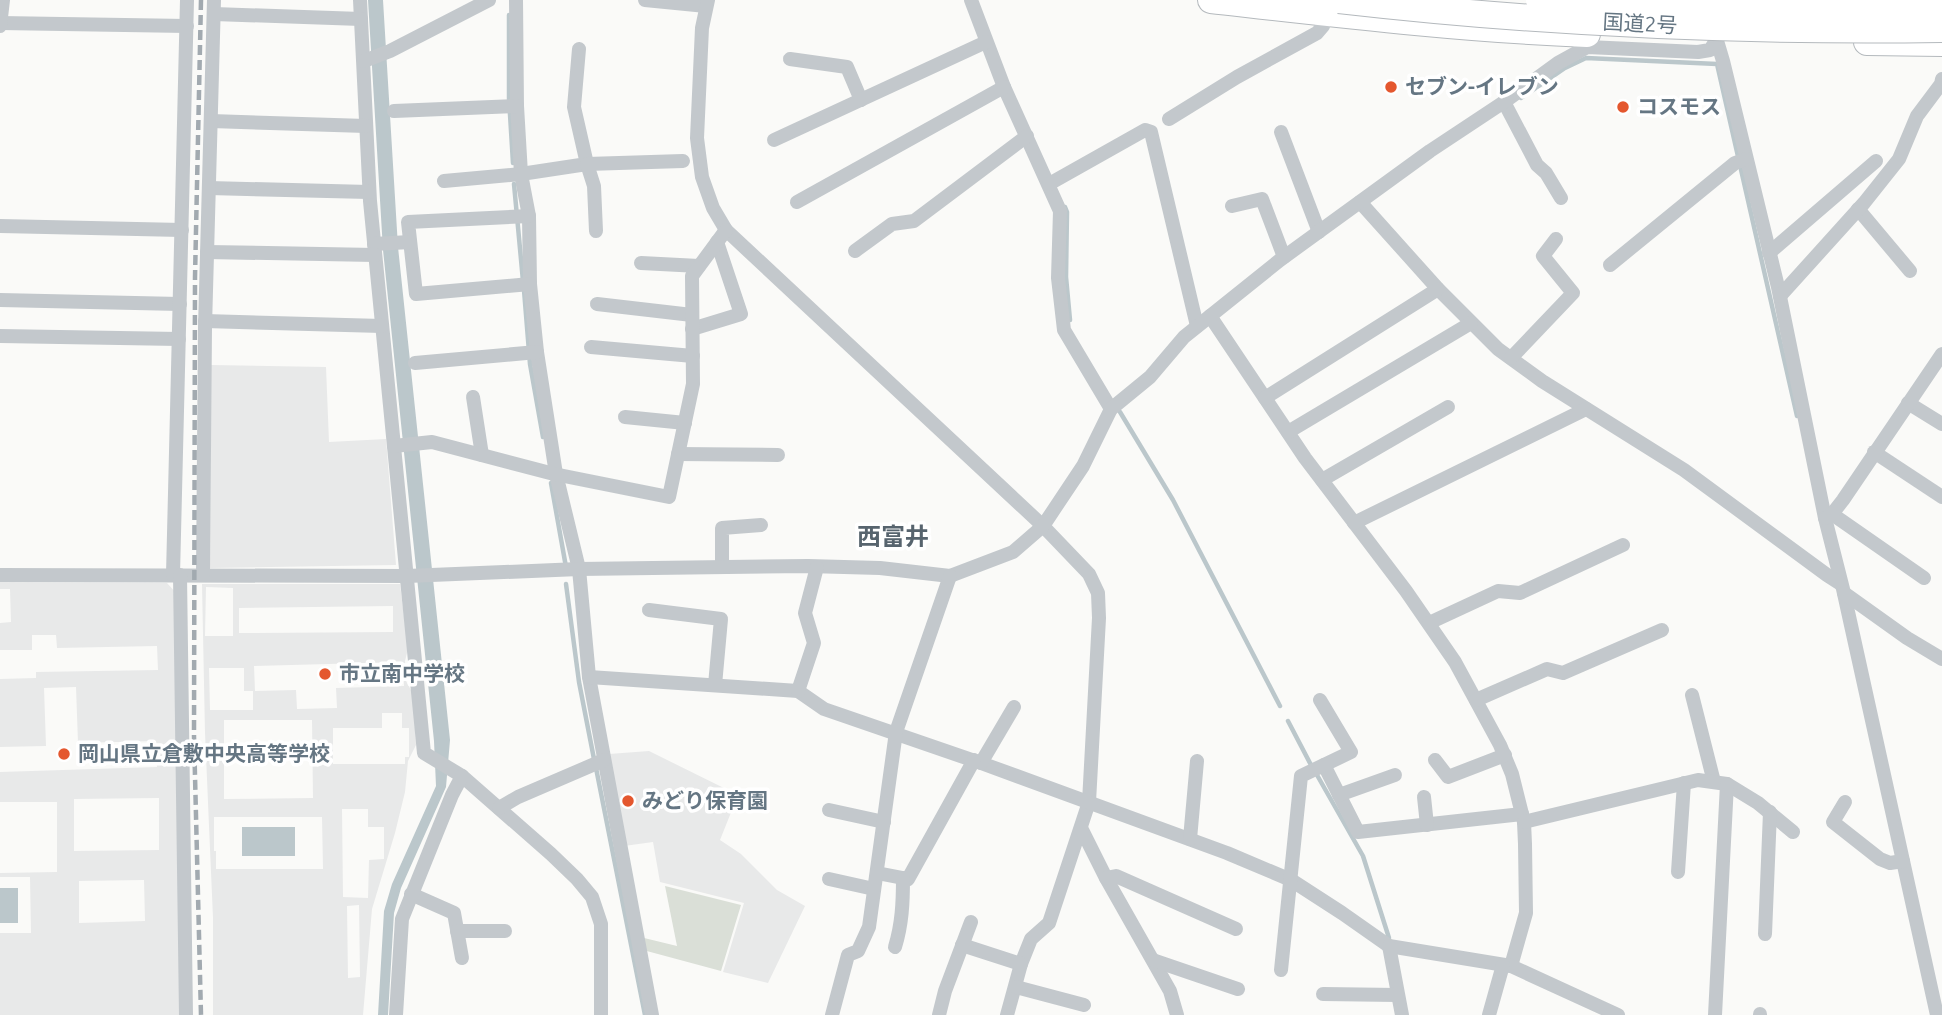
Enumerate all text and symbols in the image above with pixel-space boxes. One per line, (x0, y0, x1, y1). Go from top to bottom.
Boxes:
street label: 国道2号 (1602, 9, 1678, 37)
place label: セブン-イレブン (1405, 74, 1559, 98)
marker: セブン-イレブン (1383, 79, 1399, 95)
place label: コスモス (1637, 94, 1721, 118)
marker: コスモス (1615, 99, 1631, 115)
district label: 西富井 (857, 523, 929, 550)
place label: 市立南中学校 (339, 661, 465, 685)
marker: 市立南中学校 (317, 666, 333, 682)
place label: 岡山県立倉敷中央高等学校 (78, 741, 330, 765)
marker: 岡山県立倉敷中央高等学校 (56, 746, 72, 762)
place label: みどり保育園 (642, 788, 768, 812)
marker: みどり保育園 (620, 793, 636, 809)

